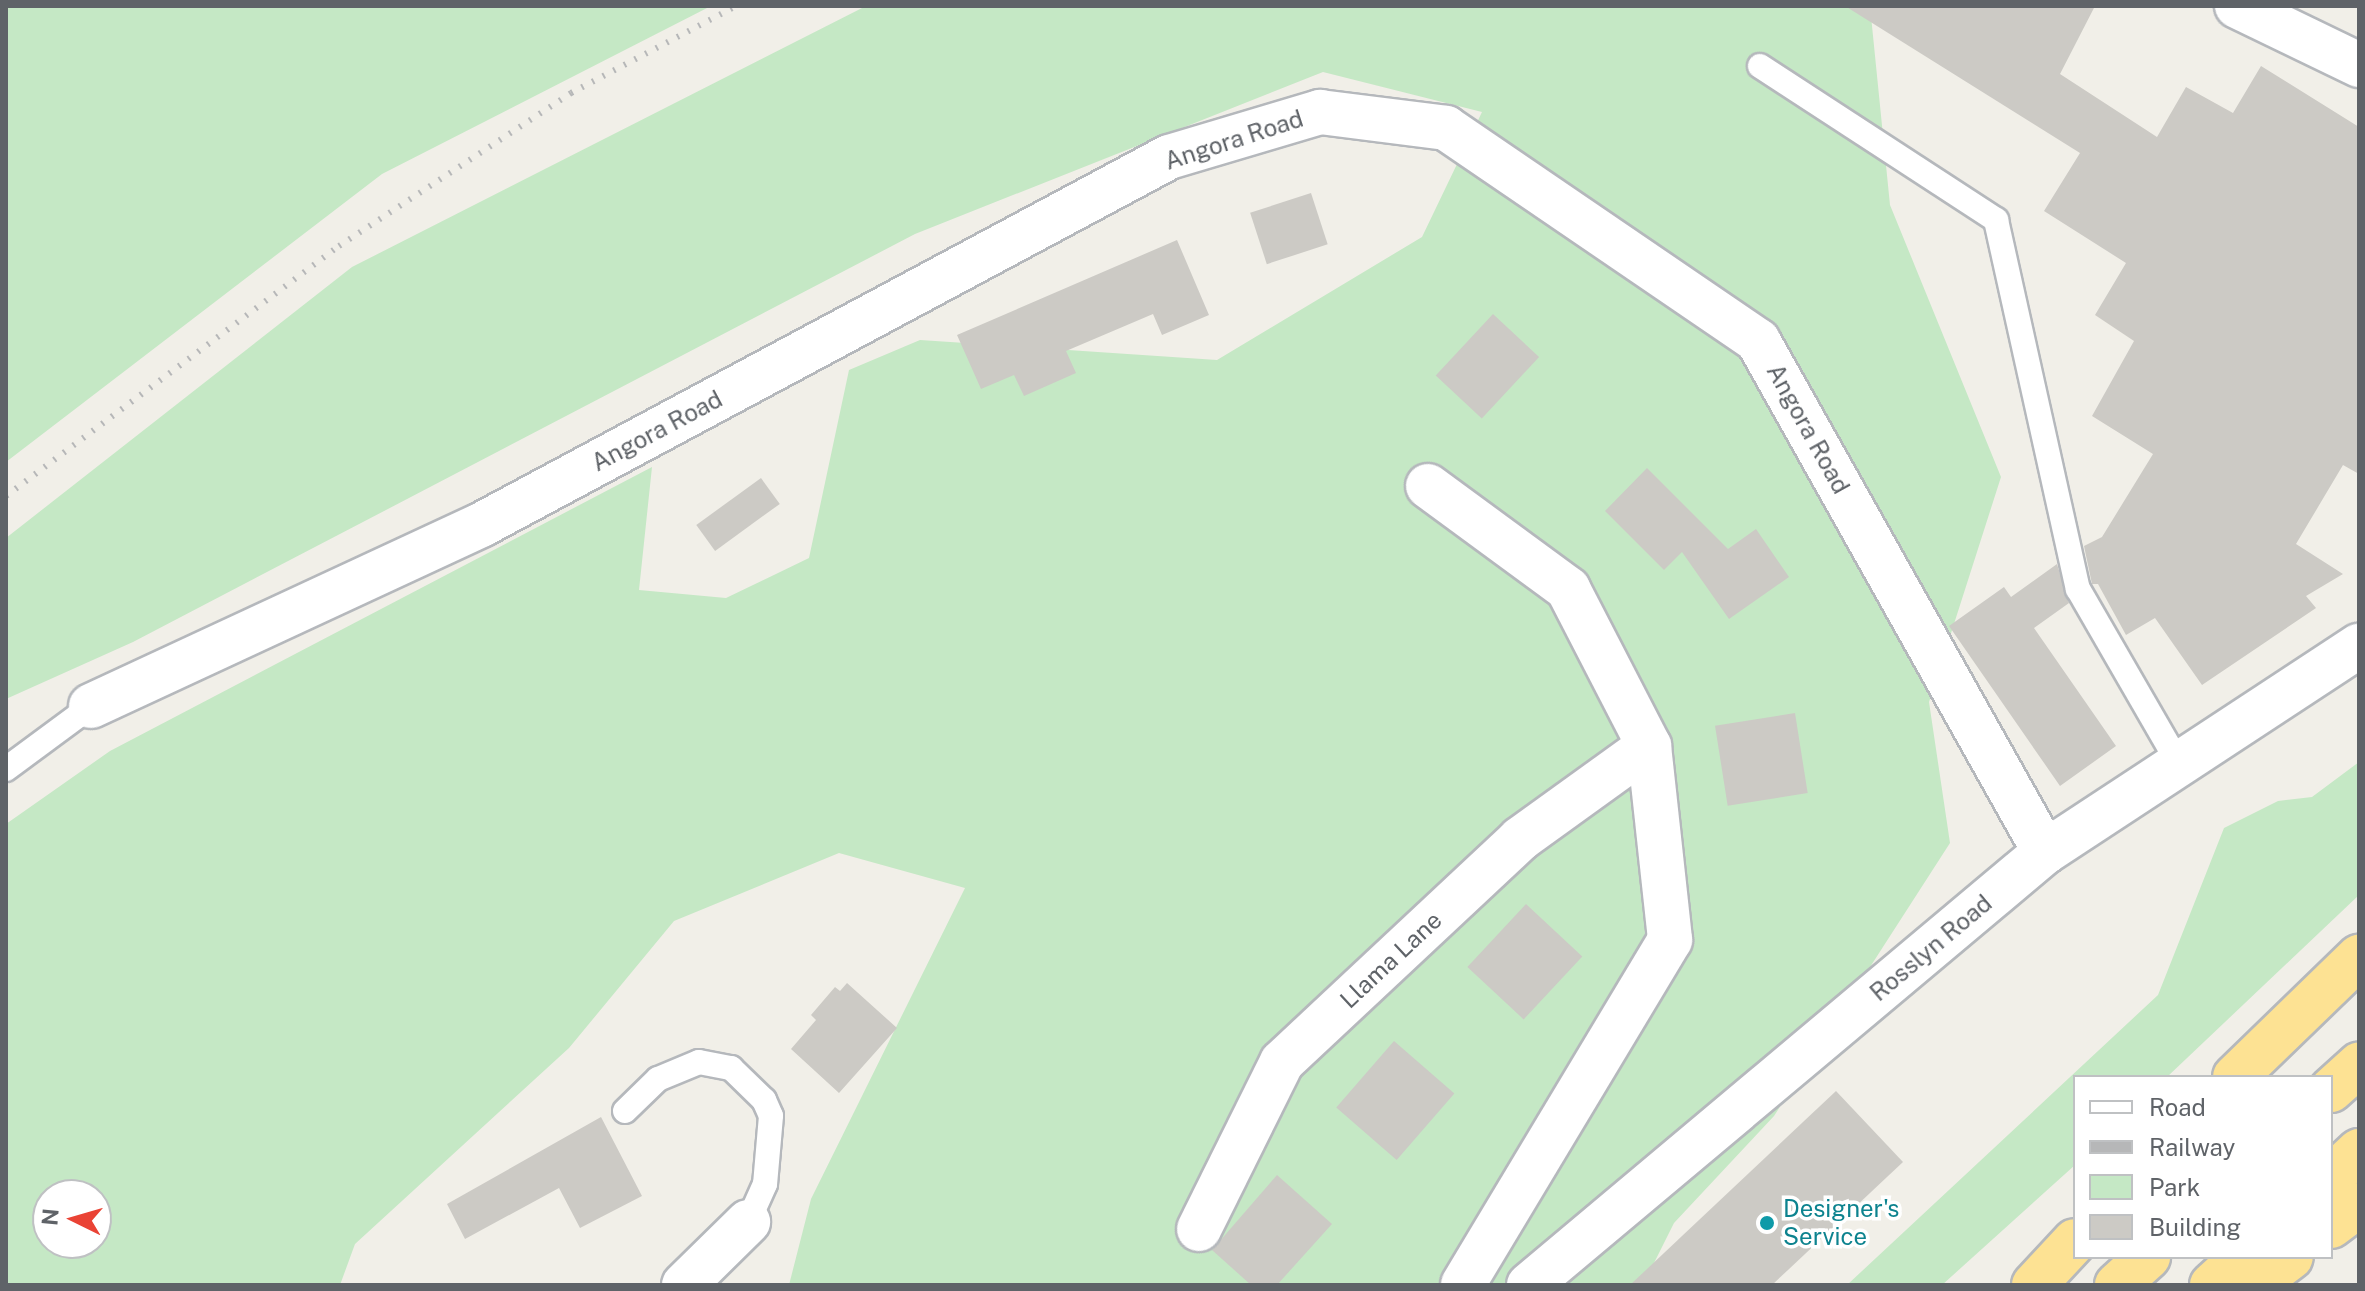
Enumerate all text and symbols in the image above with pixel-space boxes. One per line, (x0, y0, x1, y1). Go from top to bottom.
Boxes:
street label: Angora Road (1161, 104, 1307, 176)
street label: Angora Road (1761, 359, 1855, 499)
street label: Angora Road (587, 385, 727, 477)
street label: Rosslyn Road (1864, 889, 1998, 1007)
street label: Llama Lane (1334, 906, 1448, 1014)
legend (2073, 1075, 2333, 1259)
text: Road (2149, 1093, 2206, 1121)
text: Railway (2149, 1133, 2235, 1161)
text: Park (2149, 1173, 2200, 1201)
north arrow (32, 1179, 112, 1259)
place label: Designer's Service (1783, 1195, 1899, 1251)
text: N (36, 1207, 64, 1227)
text: Building (2149, 1213, 2241, 1241)
marker: Designer's Service (1758, 1214, 1776, 1232)

